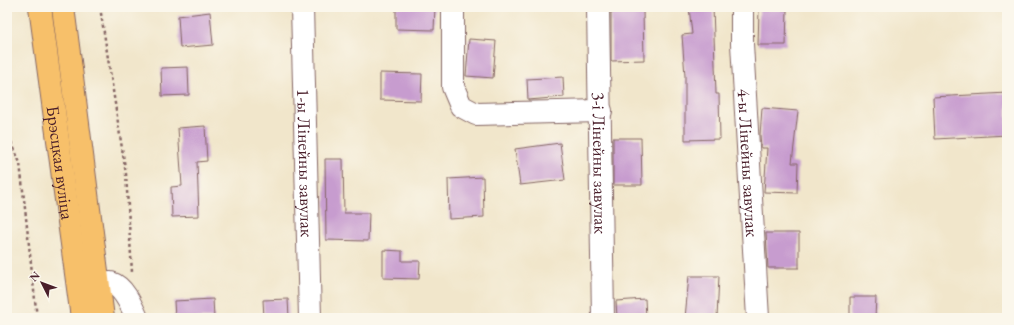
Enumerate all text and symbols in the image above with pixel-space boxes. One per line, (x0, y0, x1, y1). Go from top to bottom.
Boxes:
street label: 1-ы Лінейны завулак (293, 88, 319, 238)
street label: 4-ы Лінейны завулак (733, 88, 765, 238)
street label: 3-і Лінейны завулак (588, 92, 613, 235)
street label: Брэсцкая вуліца (42, 104, 80, 222)
north arrow (22, 263, 62, 303)
text: N (26, 268, 43, 284)

